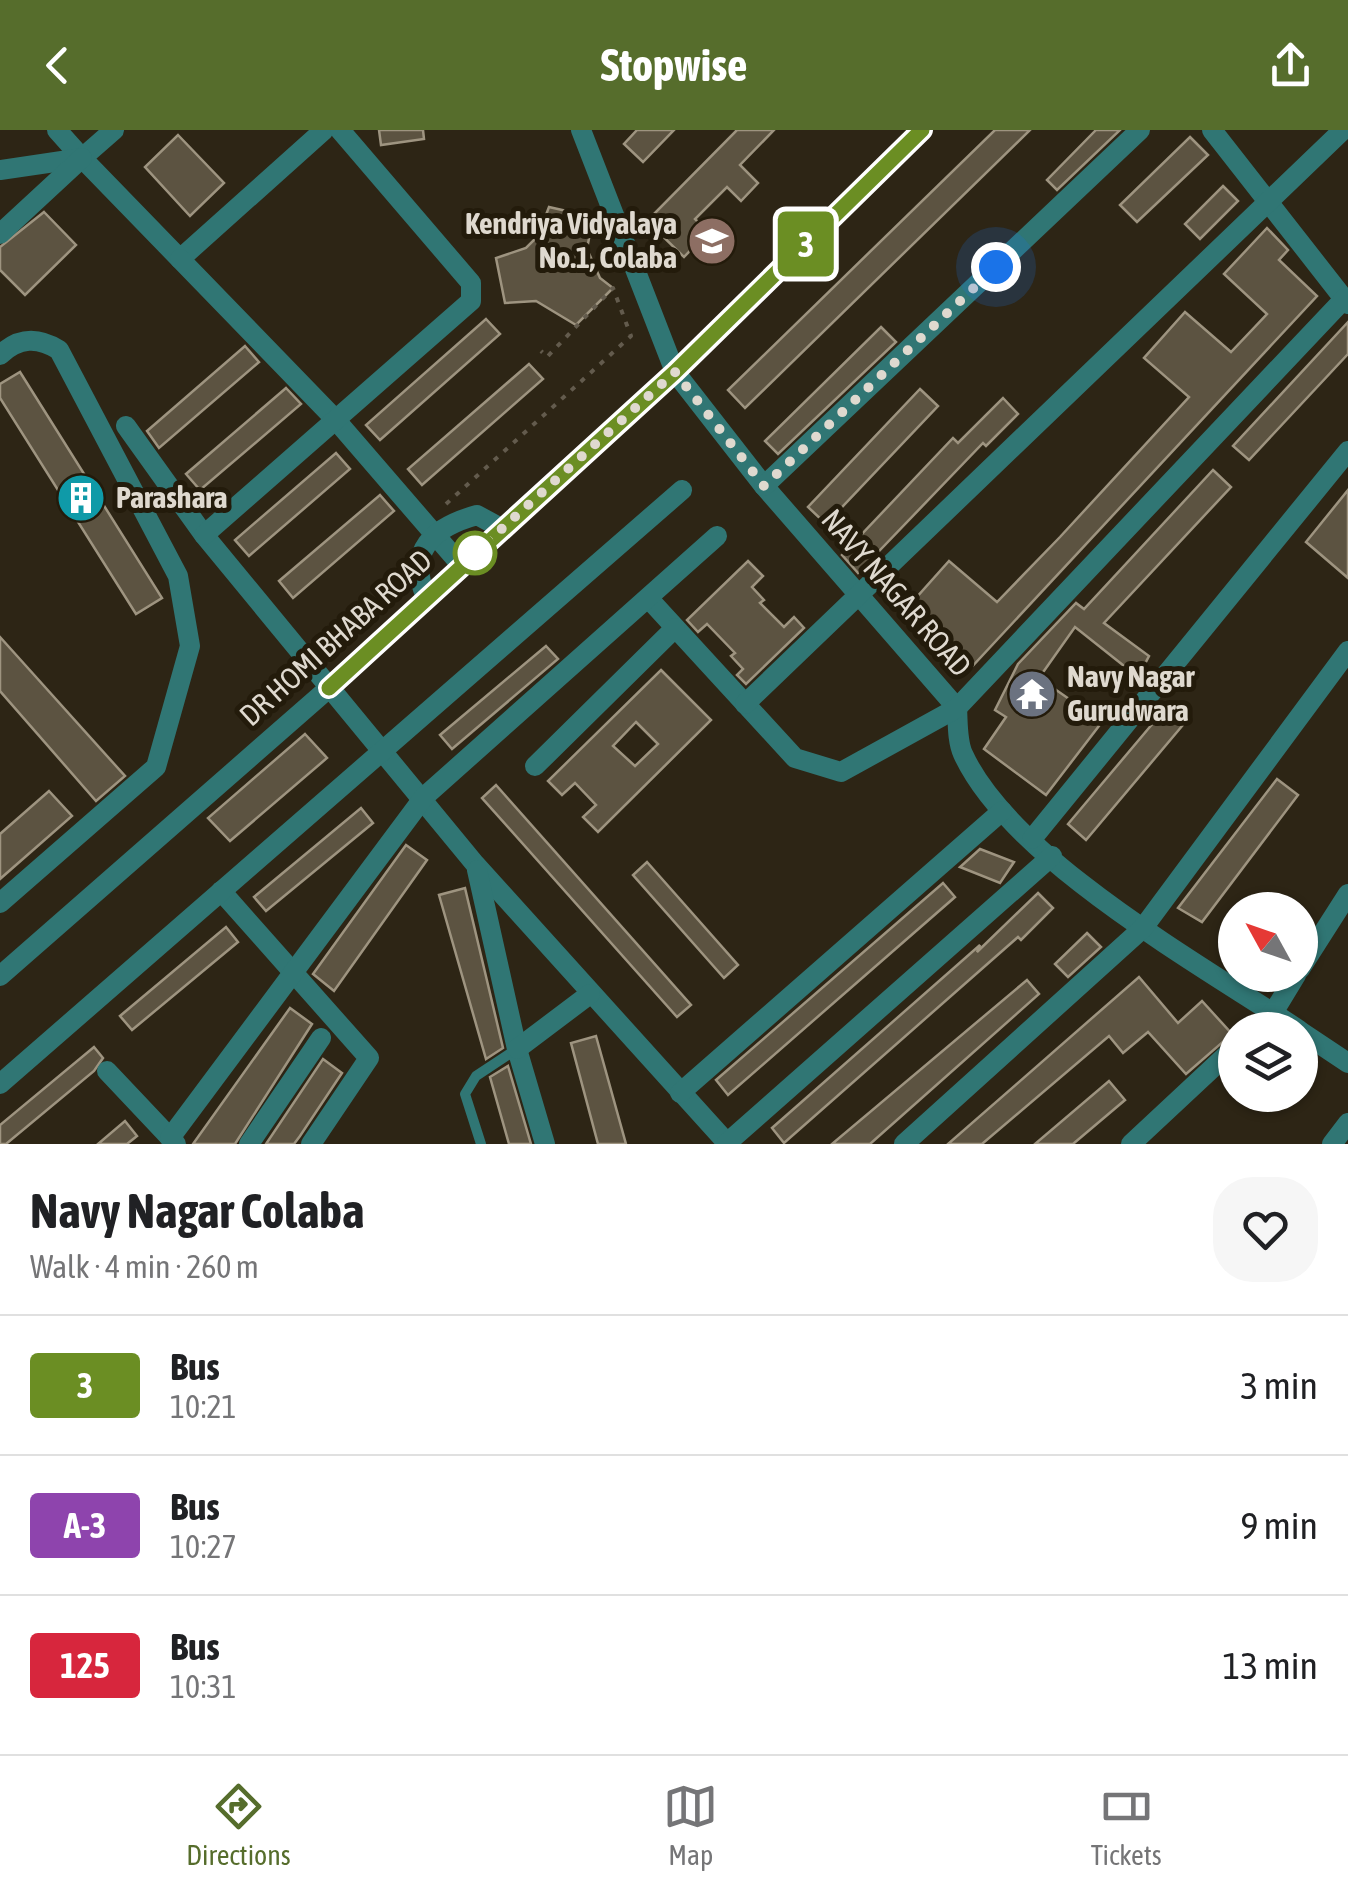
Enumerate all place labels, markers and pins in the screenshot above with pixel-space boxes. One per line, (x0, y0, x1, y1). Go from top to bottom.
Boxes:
place label: Kendriya Vidyalaya No.1, Colaba (465, 206, 677, 274)
school or university icon: Kendriya Vidyalaya No.1, Colaba (686, 215, 738, 267)
building icon: Parashara (55, 472, 107, 524)
place label: Parashara (116, 480, 228, 514)
unlabelled marker (454, 532, 496, 574)
place label: Navy Nagar Gurudwara (1067, 659, 1195, 727)
temple icon: Navy Nagar Gurudwara (1006, 668, 1058, 720)

